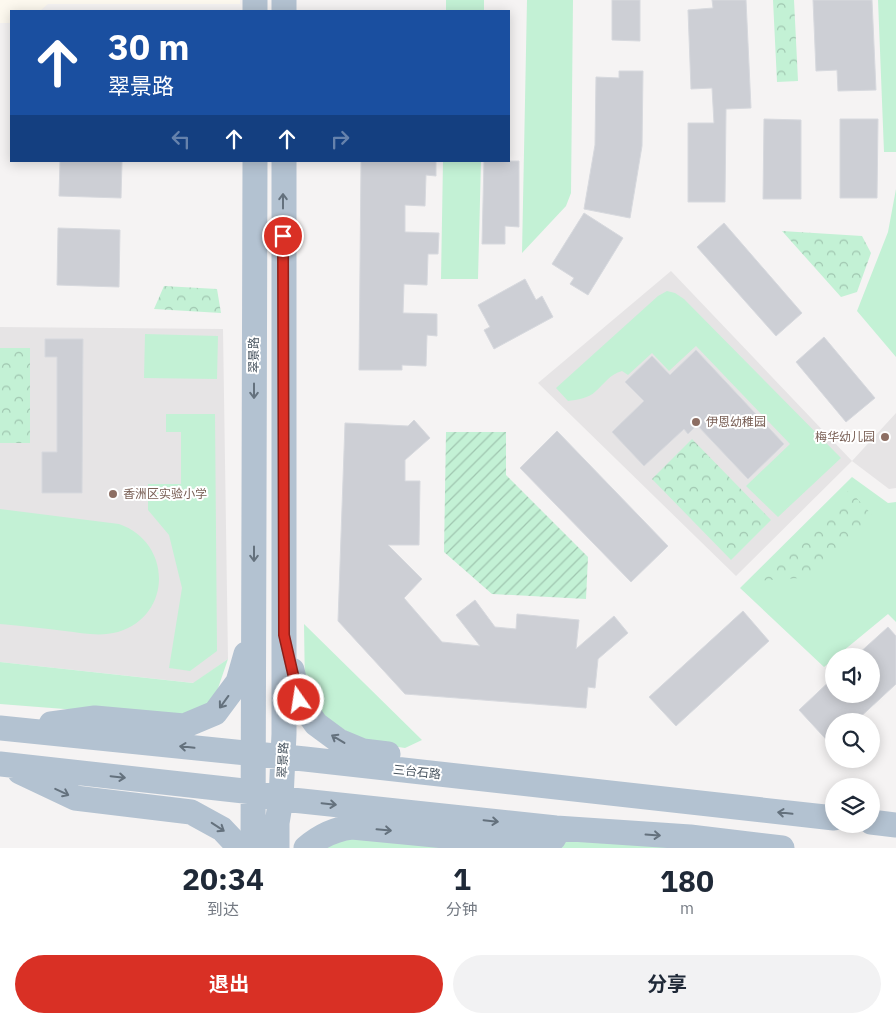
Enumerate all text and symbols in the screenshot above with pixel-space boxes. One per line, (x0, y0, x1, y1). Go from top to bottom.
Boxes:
text: 30 m (108, 24, 190, 70)
icon: ahead (25, 30, 90, 95)
text: 翠景路 (108, 71, 174, 100)
icon: left (167, 125, 195, 153)
icon: ahead (220, 125, 248, 153)
icon: ahead (273, 125, 301, 153)
icon: right (326, 125, 354, 153)
one-way arrow (278, 194, 288, 210)
pin (262, 215, 304, 257)
icon: arrive (269, 222, 297, 250)
street label: 翠景路 (246, 337, 261, 373)
one-way arrow (249, 382, 259, 399)
place label: 伊恩幼稚园 (706, 414, 766, 429)
marker: 伊恩幼稚园 (690, 416, 702, 428)
place label: 梅华幼儿园 (815, 429, 875, 444)
marker: 梅华幼儿园 (879, 431, 891, 443)
place label: 香洲区实验小学 (123, 486, 207, 501)
marker: 香洲区实验小学 (107, 488, 119, 500)
one-way arrow (249, 545, 259, 561)
map controls (825, 648, 880, 833)
button: sound (825, 648, 880, 703)
position arrow (272, 673, 324, 725)
one-way arrow (218, 695, 229, 708)
button: search (825, 713, 880, 768)
one-way arrow (331, 733, 345, 743)
one-way arrow (179, 742, 195, 752)
street label: 翠景路 (274, 742, 291, 778)
street label: 三台石路 (392, 762, 442, 781)
one-way arrow (110, 772, 126, 782)
button: layers (825, 778, 880, 833)
one-way arrow (54, 788, 69, 797)
one-way arrow (321, 799, 337, 809)
one-way arrow (778, 808, 794, 818)
one-way arrow (483, 816, 499, 826)
one-way arrow (211, 822, 225, 833)
one-way arrow (376, 825, 392, 835)
one-way arrow (645, 830, 661, 839)
text: 20:34 (182, 859, 264, 898)
text: 1 (453, 859, 471, 898)
text: 180 (660, 861, 714, 900)
text: m (680, 898, 694, 918)
text: 到达 (207, 899, 239, 919)
text: 分钟 (446, 899, 478, 919)
button: 退出 (15, 955, 443, 1013)
button: 分享 (453, 955, 881, 1013)

